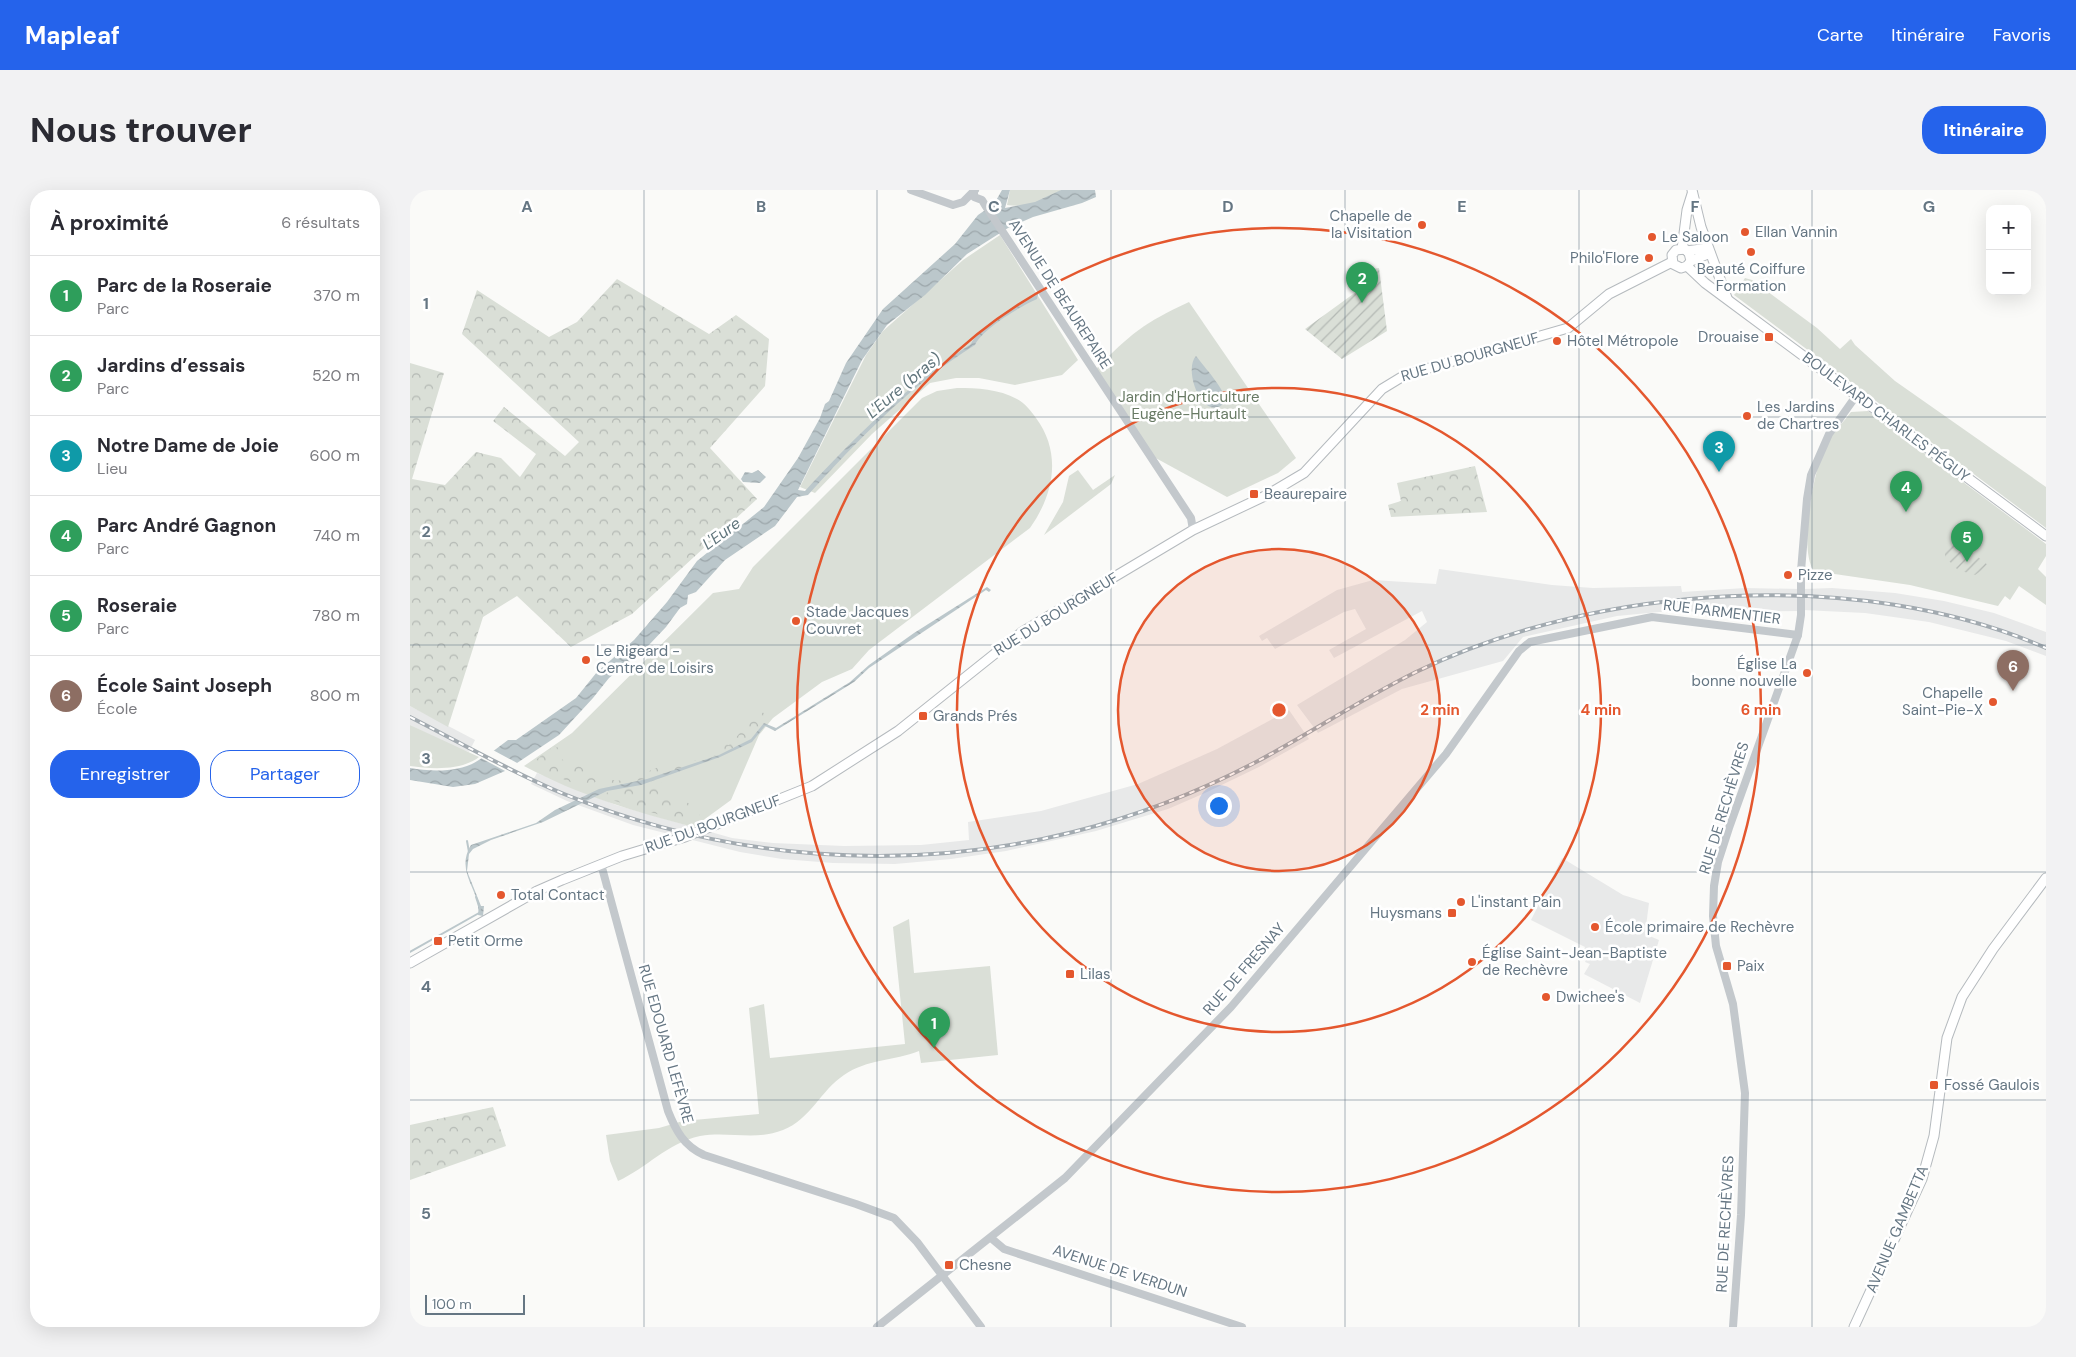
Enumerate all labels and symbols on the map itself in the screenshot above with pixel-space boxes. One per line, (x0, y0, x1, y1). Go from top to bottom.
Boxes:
text: A (521, 196, 533, 217)
text: B (756, 196, 766, 217)
text: C (988, 196, 1000, 217)
text: D (1222, 196, 1234, 217)
text: E (1457, 196, 1467, 217)
text: F (1691, 196, 1700, 217)
text: G (1923, 196, 1935, 217)
place label: Chapelle de la Visitation (1329, 206, 1412, 243)
street label: AVENUE DE BEAUREPAIRE (1004, 215, 1116, 373)
marker: Chapelle de la Visitation (1416, 219, 1428, 231)
place label: Ellan Vannin (1755, 222, 1838, 242)
marker: Ellan Vannin (1739, 226, 1751, 238)
place label: Le Saloon (1662, 227, 1729, 247)
marker: Le Saloon (1646, 231, 1658, 243)
marker: Beauté Coiffure Formation (1745, 246, 1757, 258)
place label: Philo'Flore (1570, 248, 1639, 268)
marker: Philo'Flore (1643, 252, 1655, 264)
place label: Beauté Coiffure Formation (1697, 259, 1805, 296)
pin: 2 (1346, 262, 1378, 303)
text: 1 (423, 293, 429, 314)
place label: Drouaise (1698, 327, 1759, 347)
street label: RUE DU BOURGNEUF (1399, 328, 1541, 386)
place label: Hôtel Métropole (1567, 331, 1678, 351)
marker: Drouaise (1763, 331, 1775, 343)
marker: Hôtel Métropole (1551, 335, 1563, 347)
street label: BOULEVARD CHARLES PÉGUY (1798, 347, 1974, 487)
water label: L'Eure (bras) (862, 348, 945, 423)
park label: Jardin d'Horticulture Eugène-Hurtault (1118, 387, 1260, 424)
place label: Les Jardins de Chartres (1757, 397, 1839, 434)
marker: Les Jardins de Chartres (1741, 410, 1753, 422)
pin: 3 (1703, 431, 1735, 472)
pin: 4 (1890, 471, 1922, 512)
place label: Beaurepaire (1264, 484, 1347, 504)
marker: Beaurepaire (1248, 488, 1260, 500)
water label: L'Eure (698, 512, 745, 554)
text: 2 (421, 521, 431, 542)
pin: 5 (1951, 521, 1983, 562)
place label: Pizze (1798, 565, 1833, 585)
street label: RUE DU BOURGNEUF (990, 568, 1122, 660)
marker: Pizze (1782, 569, 1794, 581)
street label: RUE PARMENTIER (1662, 595, 1782, 629)
place label: Stade Jacques Couvret (806, 602, 909, 639)
marker: Stade Jacques Couvret (790, 615, 802, 627)
place label: Le Rigeard - Centre de Loisirs (596, 641, 714, 678)
pin: 6 (1997, 650, 2029, 691)
marker: Le Rigeard - Centre de Loisirs (580, 654, 592, 666)
place label: Église La bonne nouvelle (1692, 654, 1797, 691)
marker: Église La bonne nouvelle (1801, 667, 1813, 679)
place label: Chapelle Saint-Pie-X (1902, 683, 1983, 720)
marker: Chapelle Saint-Pie-X (1987, 696, 1999, 708)
text: 2 min (1420, 700, 1460, 720)
text: 4 min (1581, 700, 1621, 720)
text: 6 min (1741, 700, 1781, 720)
centre of rings (1270, 701, 1288, 719)
place label: Grands Prés (933, 706, 1018, 726)
marker: Grands Prés (917, 710, 929, 722)
street label: RUE DE RECHÈVRES (1694, 739, 1754, 876)
text: 3 (421, 748, 431, 769)
street label: RUE DU BOURGNEUF (642, 790, 784, 858)
your location (1206, 793, 1232, 819)
place label: Total Contact (511, 885, 605, 905)
marker: Total Contact (495, 889, 507, 901)
place label: L'instant Pain (1471, 892, 1561, 912)
marker: L'instant Pain (1455, 896, 1467, 908)
place label: Huysmans (1370, 903, 1442, 923)
marker: Huysmans (1446, 907, 1458, 919)
place label: École primaire de Rechèvre (1605, 917, 1794, 937)
street label: RUE DE FRESNAY (1198, 918, 1290, 1019)
marker: École primaire de Rechèvre (1589, 921, 1601, 933)
place label: Petit Orme (448, 931, 523, 951)
marker: Petit Orme (432, 935, 444, 947)
place label: Église Saint-Jean-Baptiste de Rechèvre (1482, 943, 1667, 980)
marker: Église Saint-Jean-Baptiste de Rechèvre (1466, 956, 1478, 968)
place label: Paix (1737, 956, 1765, 976)
marker: Paix (1721, 960, 1733, 972)
street label: RUE EDOUARD LEFÈVRE (634, 962, 698, 1126)
place label: Lilas (1080, 964, 1111, 984)
marker: Lilas (1064, 968, 1076, 980)
text: 4 (421, 976, 431, 997)
place label: Dwichee's (1556, 987, 1625, 1007)
marker: Dwichee's (1540, 991, 1552, 1003)
pin: 1 (918, 1007, 950, 1048)
place label: Fossé Gaulois (1944, 1075, 2040, 1095)
marker: Fossé Gaulois (1928, 1079, 1940, 1091)
street label: RUE DE RECHÈVRES (1711, 1155, 1739, 1293)
street label: AVENUE GAMBETTA (1861, 1162, 1933, 1296)
text: 5 (421, 1203, 431, 1224)
street label: AVENUE DE VERDUN (1050, 1240, 1190, 1302)
place label: Chesne (959, 1255, 1012, 1275)
marker: Chesne (943, 1259, 955, 1271)
scale bar (425, 1292, 525, 1315)

